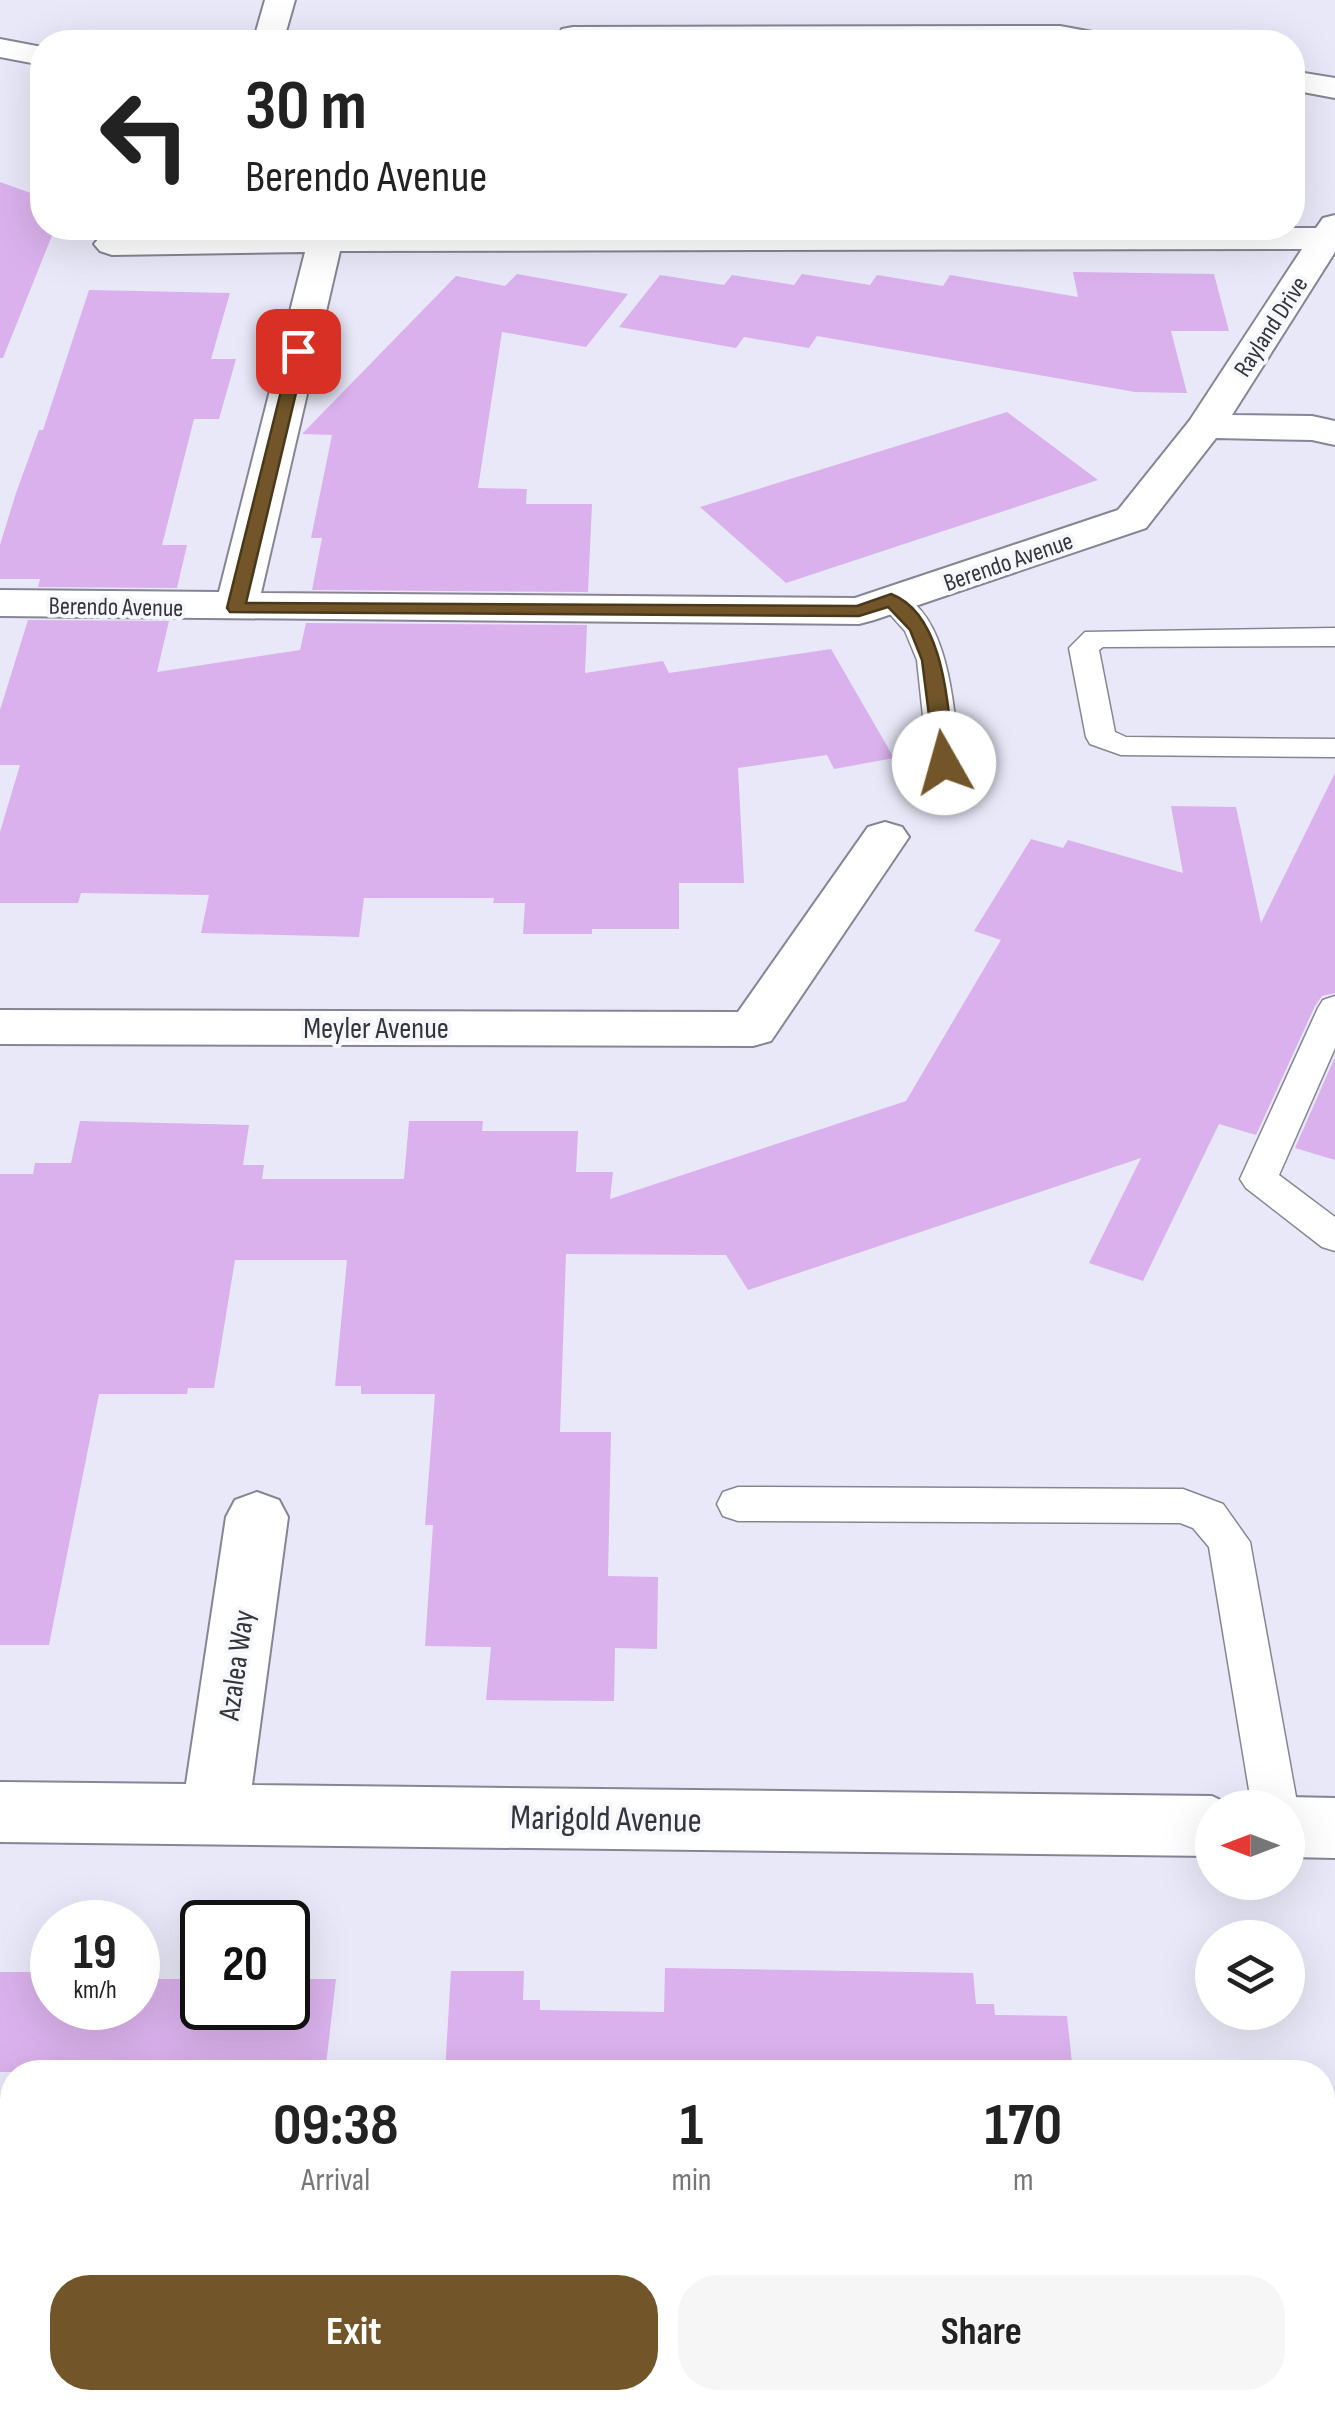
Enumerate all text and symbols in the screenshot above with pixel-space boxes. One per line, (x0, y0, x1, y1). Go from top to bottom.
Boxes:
text: 30 m (245, 65, 367, 149)
icon: left (80, 70, 210, 200)
text: Berendo Avenue (245, 150, 487, 205)
street label: Rayland Drive (1227, 271, 1315, 383)
pin (256, 309, 341, 394)
icon: arrive (271, 324, 326, 379)
street label: Berendo Avenue (940, 526, 1077, 599)
street label: Berendo Avenue (48, 591, 184, 624)
position arrow (892, 711, 996, 815)
street label: Meyler Avenue (303, 1011, 449, 1047)
street label: Azalea Way (211, 1607, 263, 1724)
north arrow (1195, 1790, 1305, 1900)
map controls (1195, 1790, 1305, 2030)
street label: Marigold Avenue (510, 1796, 702, 1843)
speed limit sign: 20 (180, 1900, 310, 2030)
button: layers (1195, 1920, 1305, 2030)
text: 19 (73, 1923, 117, 1983)
text: km/h (73, 1975, 117, 2006)
text: 09:38 (273, 2090, 398, 2162)
text: 1 (680, 2090, 703, 2162)
text: 170 (984, 2090, 1062, 2162)
text: Arrival (301, 2161, 370, 2200)
text: min (671, 2161, 712, 2200)
text: m (1013, 2161, 1034, 2200)
button: Exit (50, 2275, 658, 2390)
button: Share (678, 2275, 1285, 2390)

